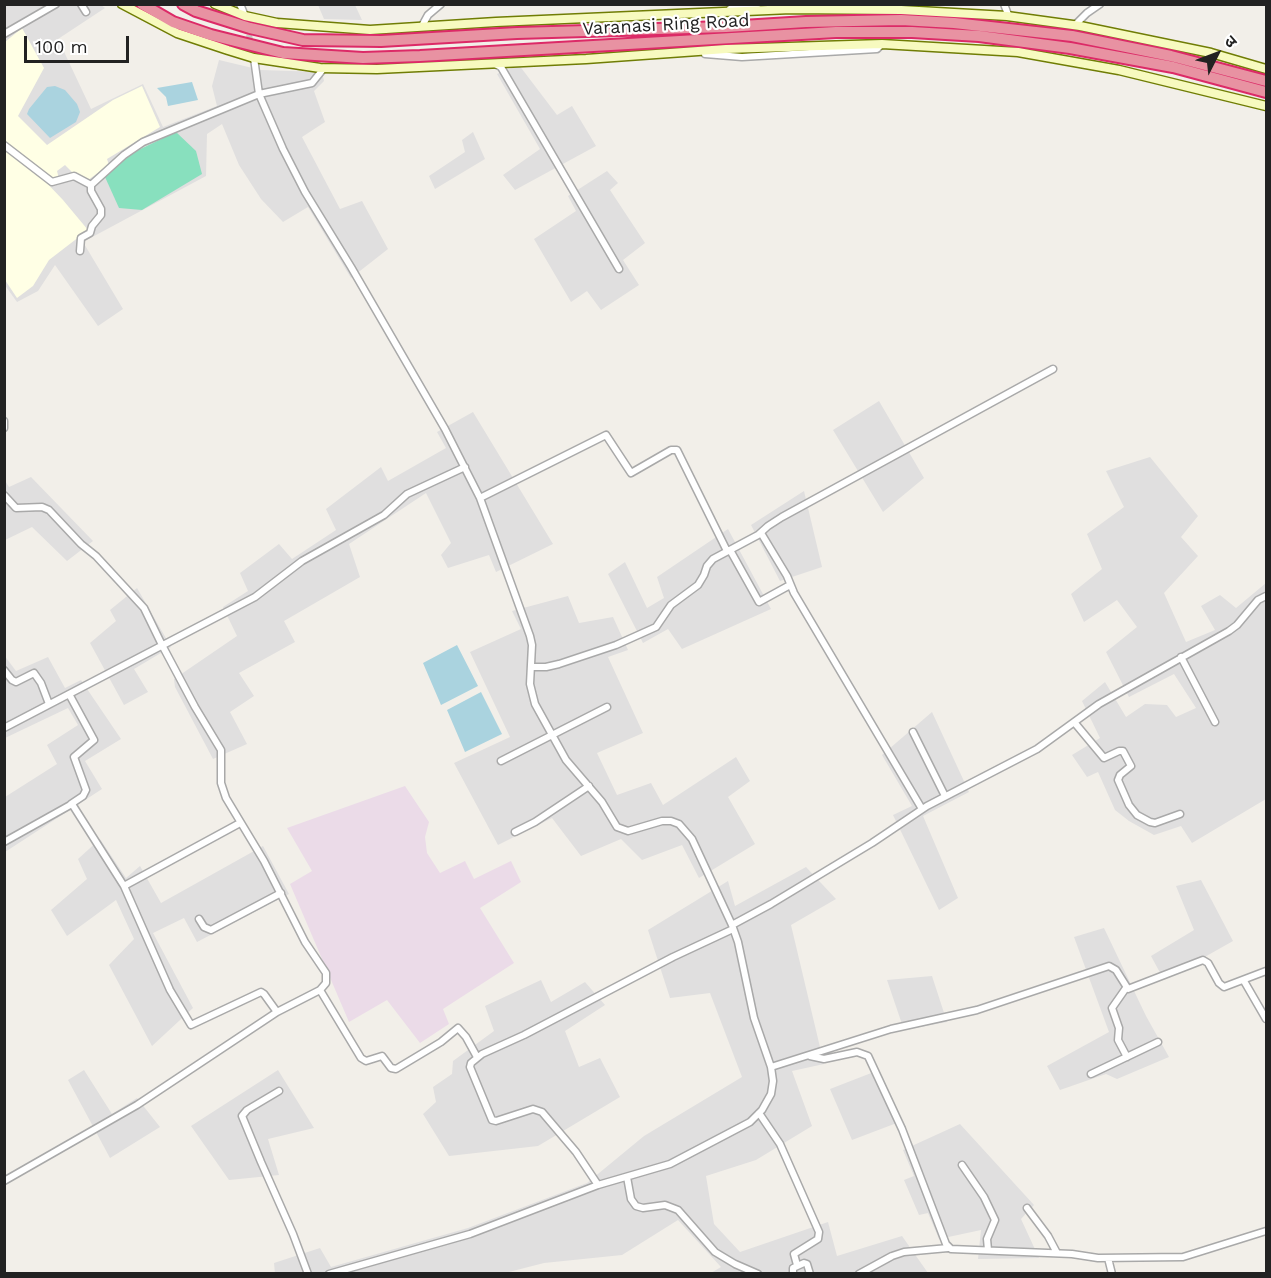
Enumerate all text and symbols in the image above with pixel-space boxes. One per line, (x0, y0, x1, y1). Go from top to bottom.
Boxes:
street label: Varanasi Ring Road (582, 10, 750, 40)
scale bar (27, 24, 132, 62)
north arrow (1187, 24, 1247, 84)
text: उ (1221, 32, 1241, 51)
text: 100 m (35, 36, 88, 57)

